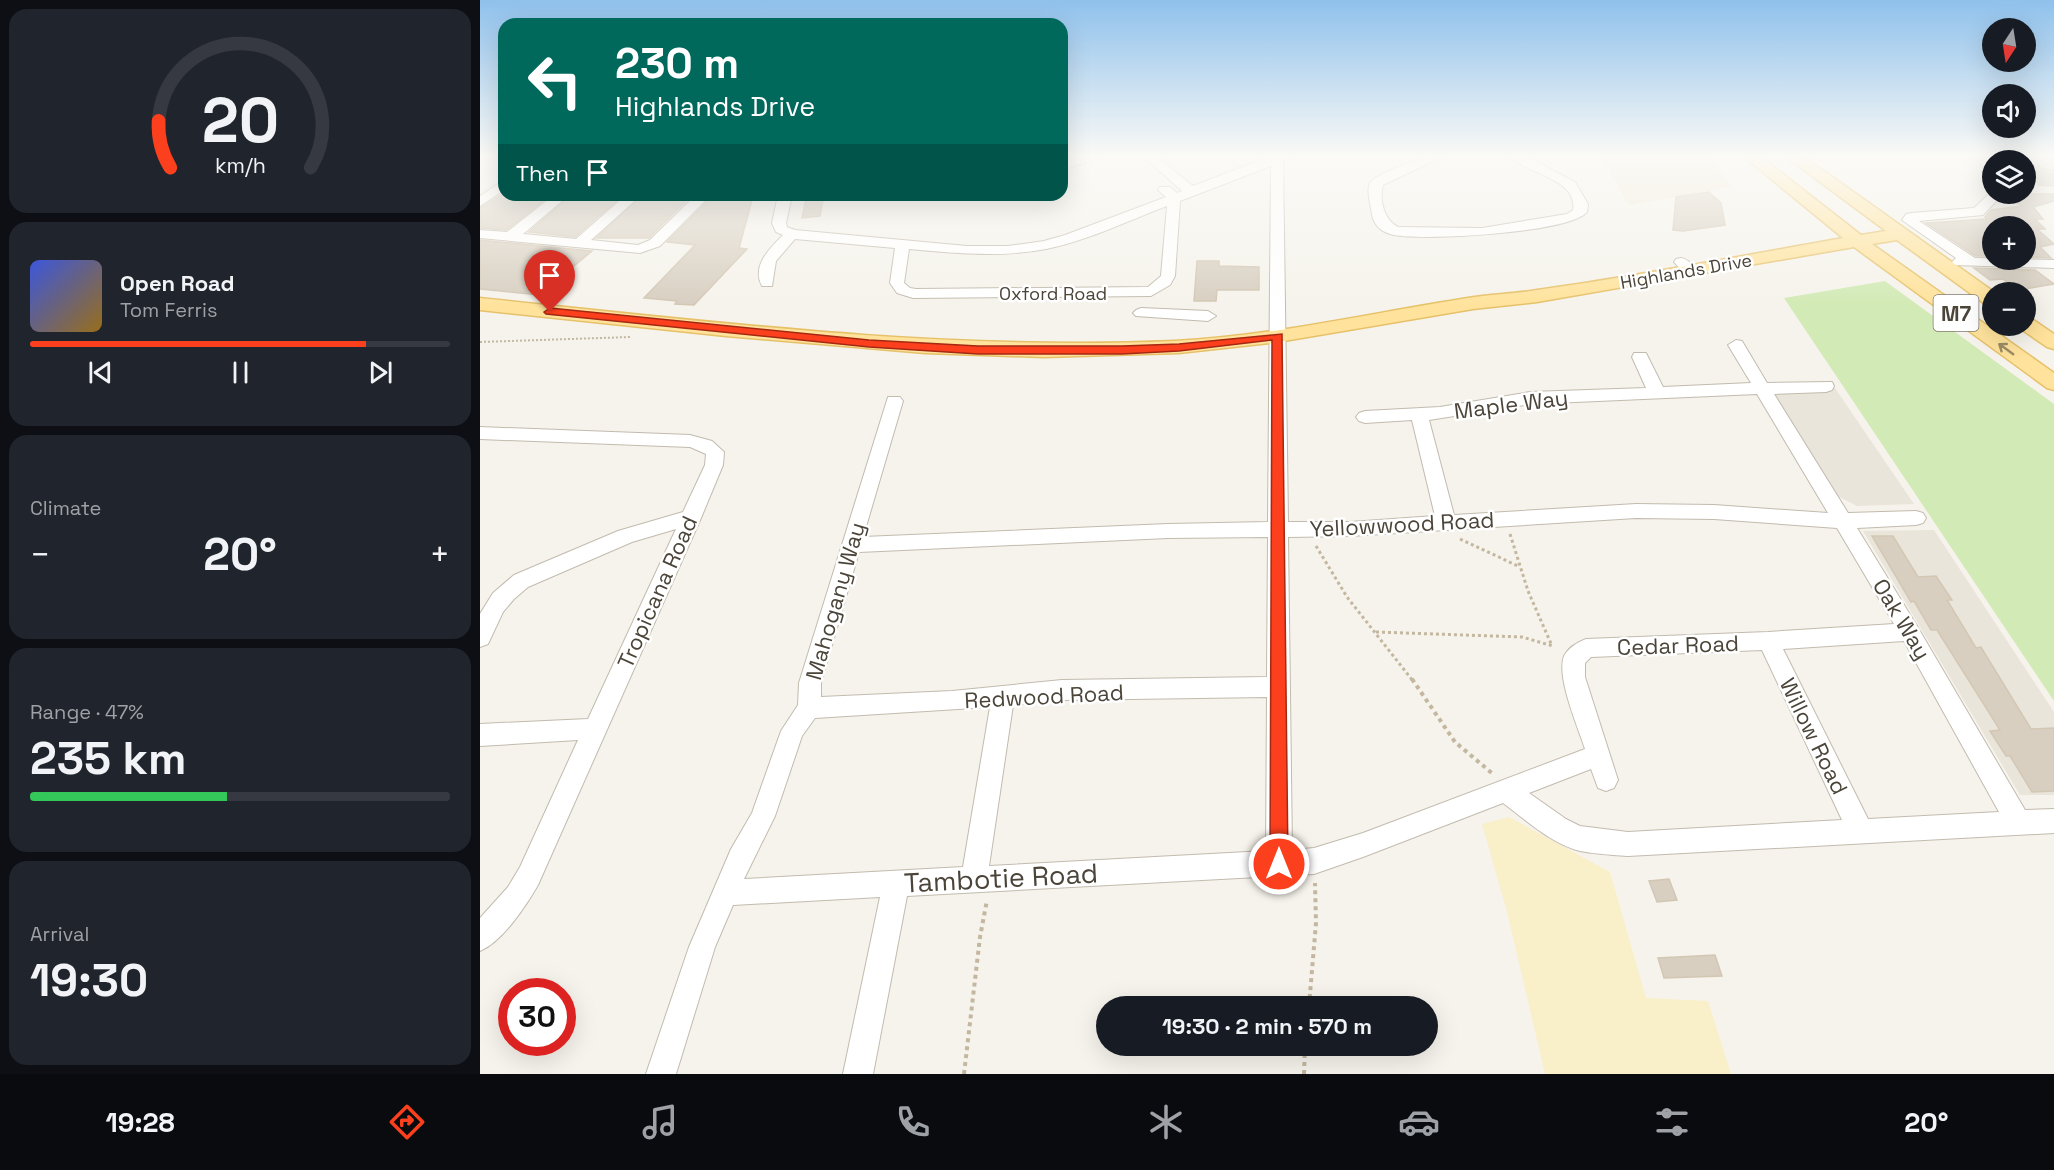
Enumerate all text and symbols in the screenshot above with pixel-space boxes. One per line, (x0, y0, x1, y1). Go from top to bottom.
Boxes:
north arrow (1982, 18, 2036, 72)
map controls (1982, 18, 2036, 336)
text: 230 m (615, 37, 739, 90)
icon: left (516, 42, 594, 120)
text: 20 (201, 81, 279, 160)
button: sound (1982, 84, 2036, 138)
text: Highlands Drive (615, 89, 815, 124)
button: layers (1982, 150, 2036, 204)
text: km/h (214, 152, 266, 179)
icon: arrive (581, 156, 614, 189)
text: Then (516, 159, 569, 187)
button: + (1982, 216, 2036, 270)
street label: Highlands Drive (1618, 248, 1754, 294)
pin (524, 250, 575, 312)
icon: arrive (533, 259, 566, 292)
text: Open Road (120, 269, 235, 297)
street label: Oxford Road (999, 282, 1107, 305)
button: − (1982, 282, 2036, 336)
road number: M7 (1934, 295, 1978, 331)
text: Tom Ferris (120, 297, 218, 323)
one-way arrow (1999, 343, 2015, 355)
icon: previous (84, 356, 117, 389)
icon: pause (224, 356, 257, 389)
icon: next (364, 356, 397, 389)
street label: Maple Way (1452, 383, 1570, 425)
text: Climate (30, 495, 101, 521)
street label: Yellowwood Road (1309, 505, 1495, 543)
street label: Tropicana Road (611, 511, 703, 673)
street label: Mahogany Way (799, 519, 871, 683)
text: 20° (203, 526, 277, 583)
text: − (30, 534, 50, 576)
text: + (430, 534, 450, 576)
street label: Oak Way (1867, 573, 1937, 665)
street label: Cedar Road (1617, 629, 1739, 661)
street label: Willow Road (1774, 673, 1854, 799)
street label: Redwood Road (964, 678, 1124, 714)
text: Range · 47% (30, 699, 144, 725)
text: 235 km (30, 730, 186, 787)
position arrow (1247, 832, 1311, 896)
street label: Tambotie Road (903, 855, 1099, 901)
text: Arrival (30, 921, 89, 947)
text: 19:30 (30, 952, 148, 1009)
speed limit sign: 30 (498, 978, 576, 1056)
text: 19:30 · 2 min · 570 m (1162, 1012, 1372, 1040)
icon: directions (386, 1101, 428, 1143)
icon: music (639, 1101, 681, 1143)
icon: phone (892, 1101, 934, 1143)
icon: climate (1145, 1101, 1187, 1143)
icon: car (1398, 1101, 1440, 1143)
icon: filters (1651, 1101, 1693, 1143)
text: 19:28 (106, 1105, 175, 1140)
text: 20° (1904, 1105, 1948, 1140)

